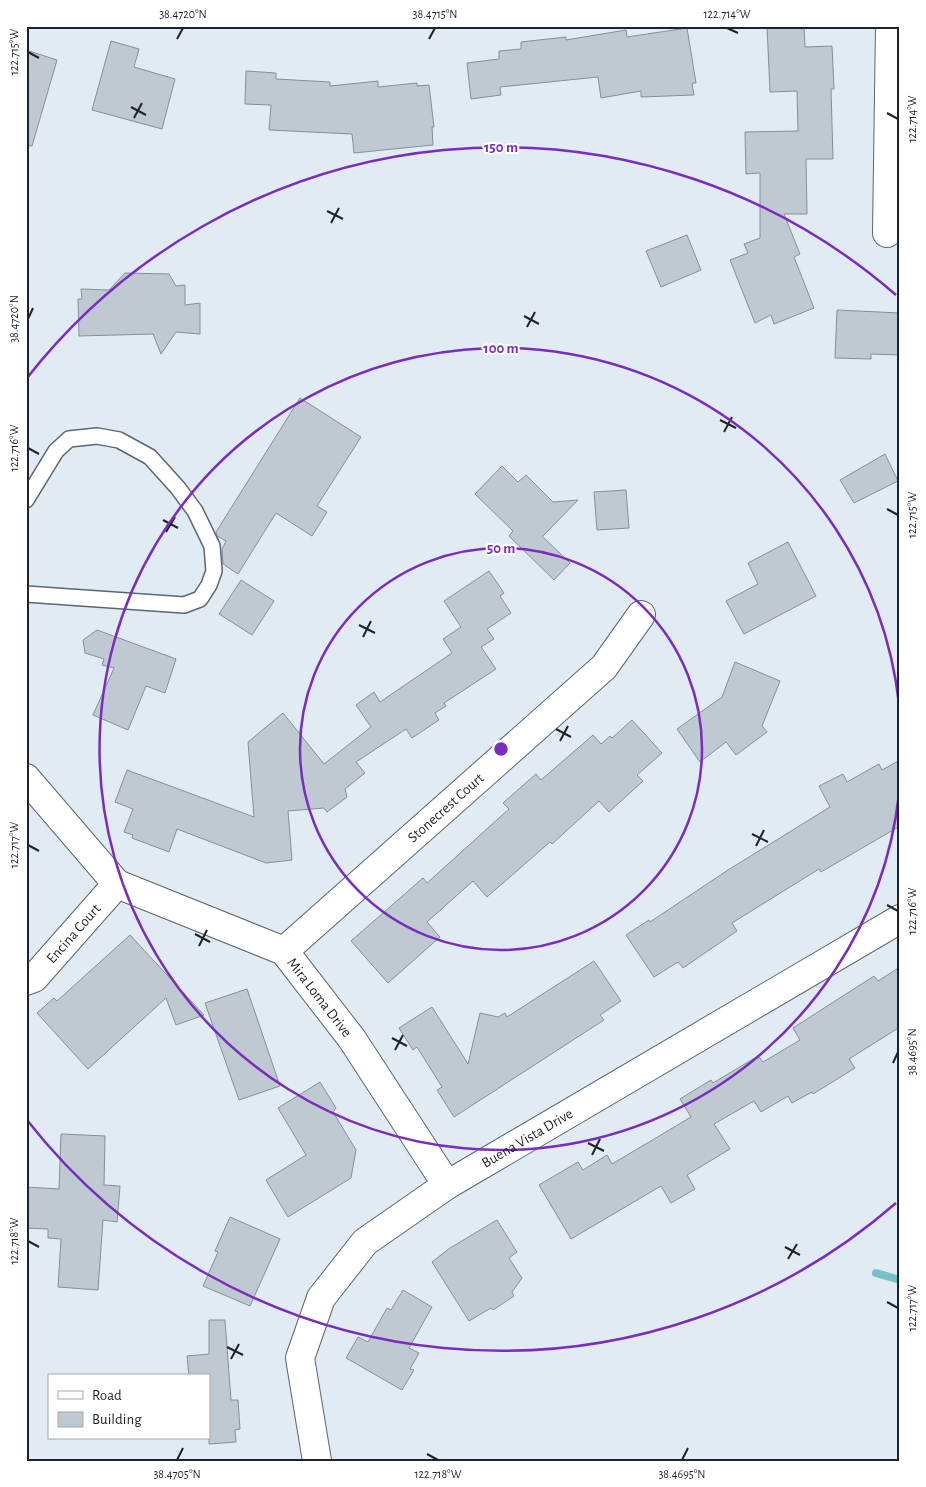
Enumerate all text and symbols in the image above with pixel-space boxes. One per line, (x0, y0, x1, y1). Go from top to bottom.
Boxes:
text: 38.4720°N (159, 8, 207, 20)
text: 38.4715°N (412, 8, 458, 20)
text: 122.714°W (703, 8, 751, 20)
text: 122.715°W (8, 29, 20, 75)
text: 122.714°W (906, 95, 918, 143)
text: 150 m (484, 140, 518, 155)
text: 38.4720°N (8, 295, 20, 343)
text: 100 m (483, 341, 519, 356)
text: 122.716°W (8, 424, 20, 471)
text: 122.715°W (906, 492, 918, 538)
text: 50 m (487, 541, 515, 556)
centre of rings (492, 740, 510, 758)
street label: Stonecrest Court (405, 770, 487, 845)
text: 122.717°W (8, 822, 20, 868)
text: 122.716°W (906, 887, 918, 934)
street label: Encina Court (44, 901, 104, 966)
street label: Mira Loma Drive (284, 955, 354, 1040)
text: 38.4695°N (906, 1028, 918, 1076)
street label: Buena Vista Drive (479, 1106, 576, 1171)
text: 122.718°W (8, 1217, 20, 1265)
text: 122.717°W (906, 1285, 918, 1331)
legend (48, 1374, 210, 1440)
text: Road (92, 1388, 122, 1403)
text: Building (92, 1412, 142, 1427)
text: 38.4705°N (153, 1468, 201, 1480)
text: 122.718°W (414, 1468, 462, 1480)
text: 38.4695°N (658, 1468, 706, 1480)

